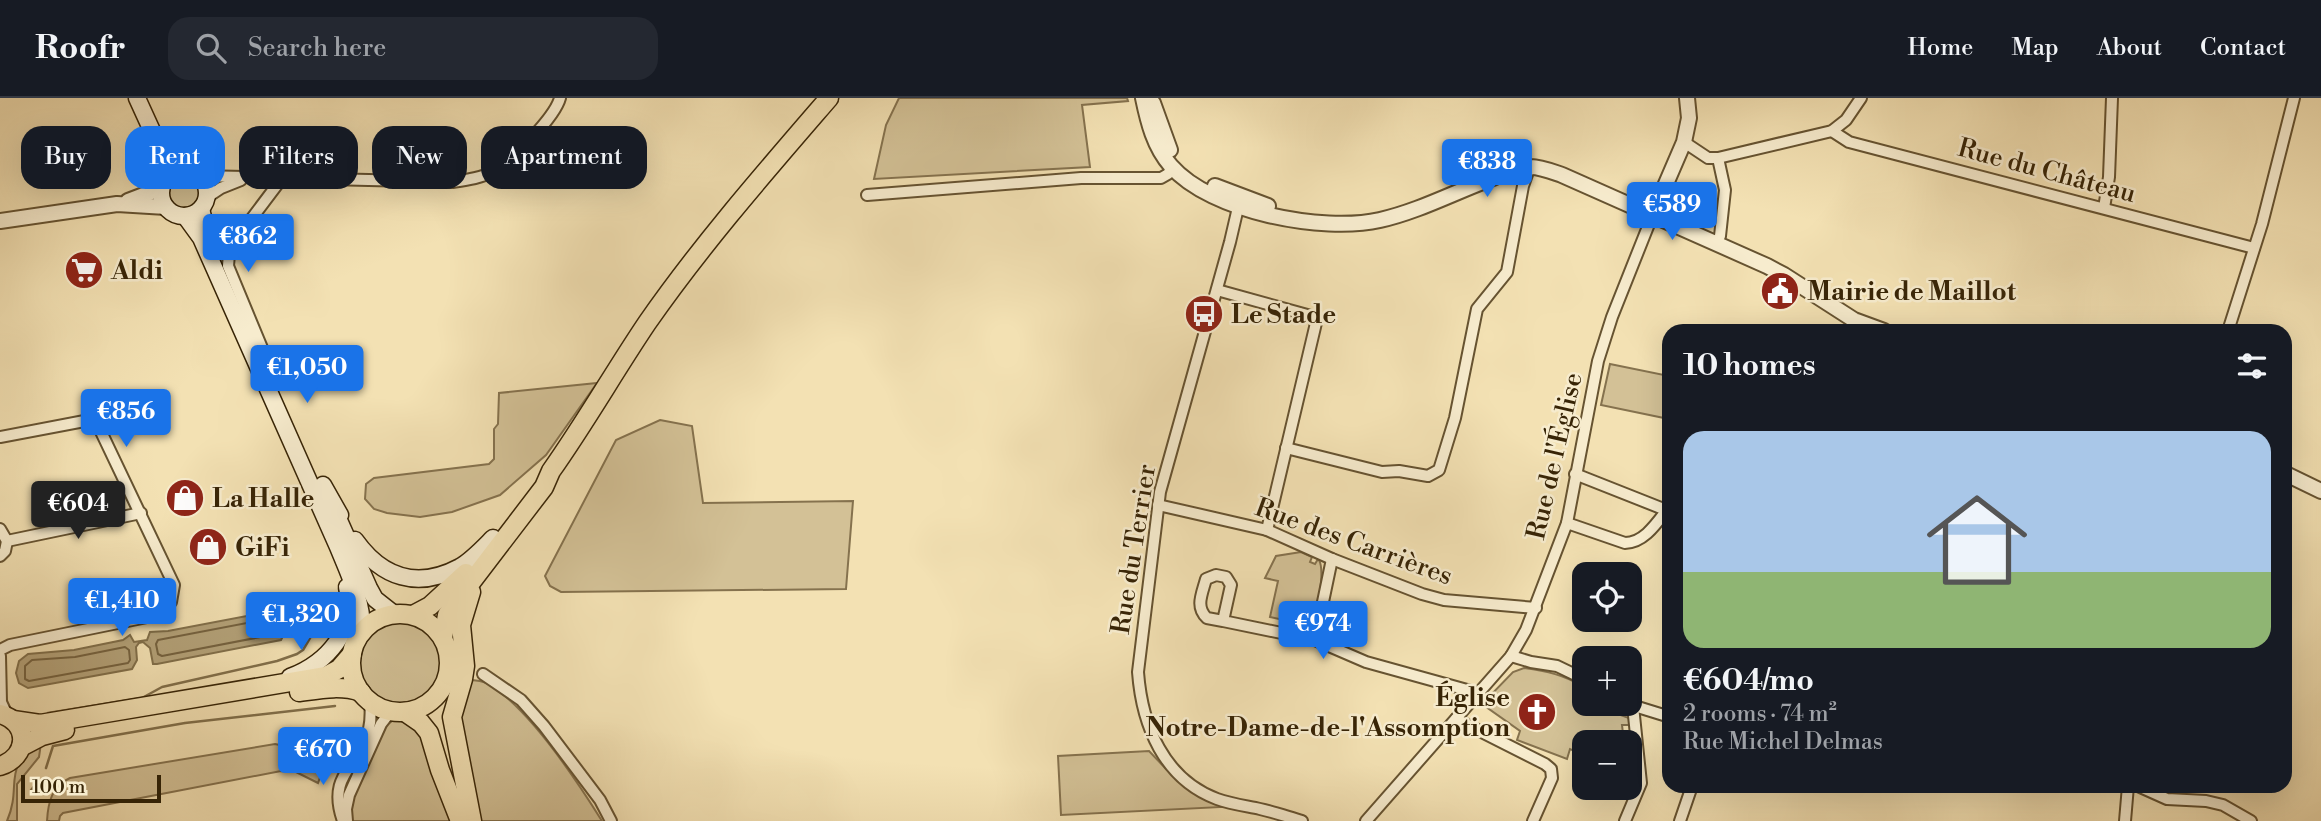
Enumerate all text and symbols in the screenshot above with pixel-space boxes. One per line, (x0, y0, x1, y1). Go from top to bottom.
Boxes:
search box (168, 17, 658, 80)
text: Roofr (35, 28, 126, 69)
icon: search (192, 29, 230, 67)
text: Search here (248, 32, 386, 64)
text: Home (1908, 33, 1973, 63)
text: Map (2011, 33, 2059, 63)
text: About (2097, 33, 2162, 63)
text: Contact (2200, 33, 2286, 63)
chip: Buy (21, 126, 111, 189)
chip: Rent (125, 126, 225, 189)
chip: Filters (239, 126, 358, 189)
chip: New (372, 126, 467, 189)
chip: Apartment (481, 126, 647, 189)
street label: Rue du Château (1954, 132, 2139, 210)
pin: €838 (1446, 140, 1528, 199)
text: €838 (1458, 148, 1516, 176)
pin: €589 (1631, 183, 1713, 242)
text: €589 (1643, 191, 1701, 219)
pin: €862 (207, 214, 289, 274)
text: €862 (219, 223, 277, 251)
supermarket icon: Aldi (63, 249, 105, 291)
place label: Aldi (110, 255, 163, 287)
public building icon: Mairie de Maillot (1759, 270, 1801, 312)
place label: Mairie de Maillot (1807, 276, 2017, 308)
bus stop icon: Le Stade (1183, 293, 1225, 335)
place label: Le Stade (1231, 299, 1336, 331)
pin: €1,050 (250, 345, 364, 405)
text: 10 homes (1683, 347, 1816, 385)
icon: filters (2233, 347, 2271, 385)
text: €1,050 (266, 354, 348, 382)
street label: Rue de l'Église (1518, 369, 1590, 543)
pin: €856 (85, 390, 167, 449)
text: €856 (97, 398, 155, 426)
street label: Rue du Terrier (1105, 462, 1163, 636)
shop icon: La Halle (164, 477, 206, 519)
icon: home (1914, 477, 2040, 603)
pin: €604 (37, 482, 119, 541)
place label: La Halle (212, 483, 315, 515)
text: €604 (47, 490, 109, 518)
street label: Rue des Carrières (1251, 491, 1457, 592)
shop icon: GiFi (187, 526, 229, 568)
place label: GiFi (235, 532, 290, 564)
map controls (1572, 562, 1642, 800)
button: locate (1572, 562, 1642, 632)
pin: €1,410 (65, 578, 179, 638)
text: €1,410 (84, 587, 160, 615)
pin: €1,320 (244, 592, 358, 652)
text: €1,320 (262, 601, 340, 629)
pin: €974 (1282, 602, 1364, 661)
text: €974 (1295, 610, 1351, 638)
button: + (1572, 646, 1642, 716)
text: €604/mo (1683, 662, 1814, 700)
place label: Église Notre-Dame-de-l'Assomption (1146, 680, 1510, 744)
church icon: Église Notre-Dame-de-l'Assomption (1516, 691, 1558, 733)
text: 2 rooms · 74 m² (1683, 700, 1837, 728)
pin: €670 (282, 728, 364, 787)
text: Rue Michel Delmas (1683, 728, 1883, 756)
button: − (1572, 730, 1642, 800)
text: €670 (294, 736, 352, 764)
scale bar (21, 772, 161, 804)
text: 100 m (32, 775, 85, 799)

